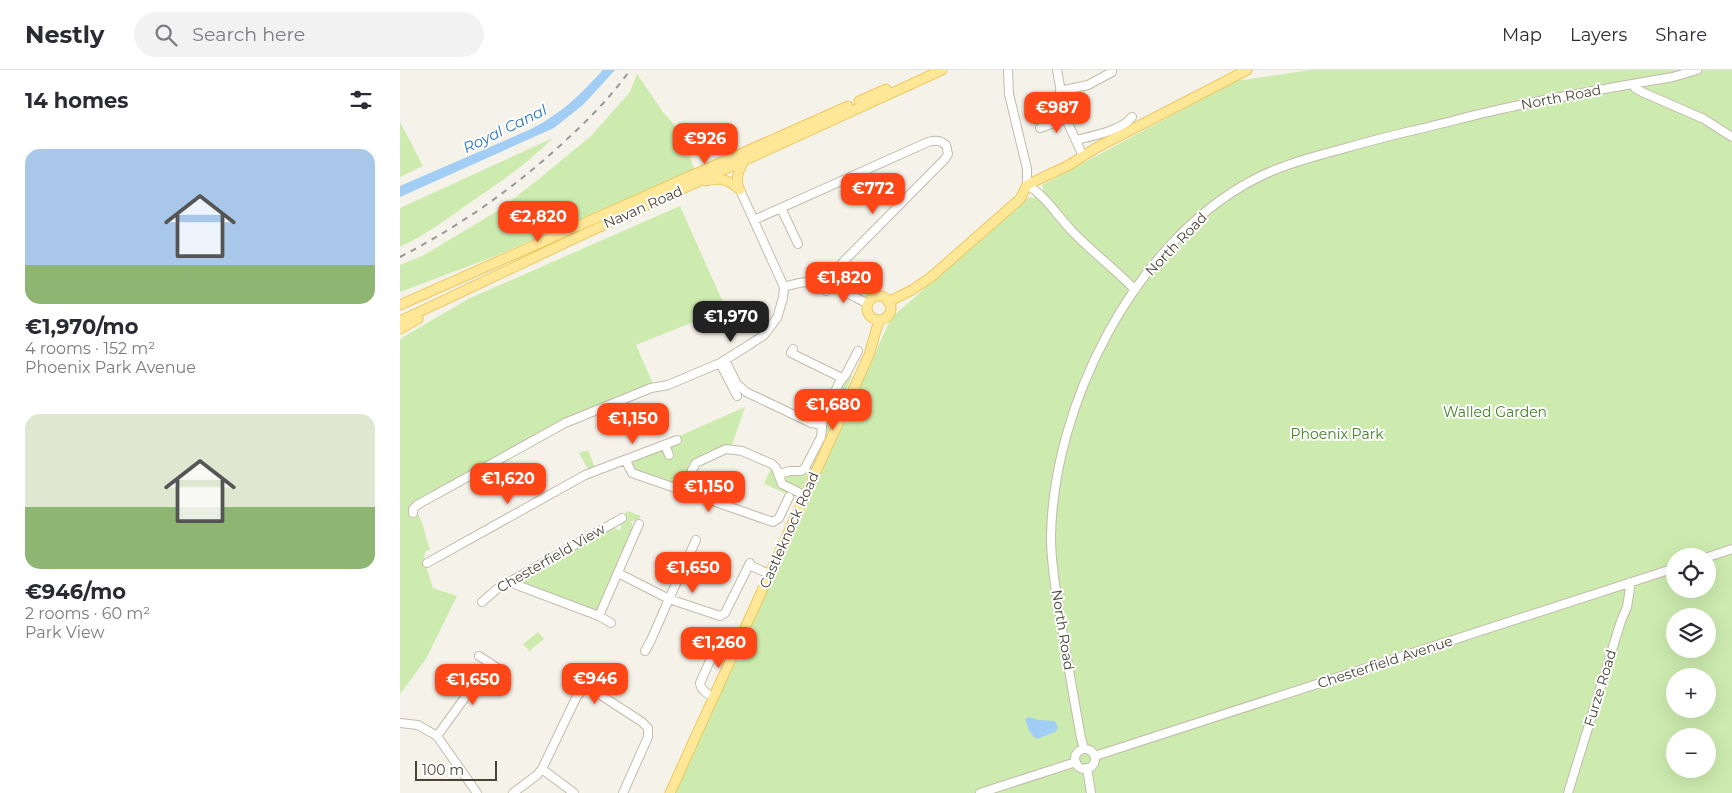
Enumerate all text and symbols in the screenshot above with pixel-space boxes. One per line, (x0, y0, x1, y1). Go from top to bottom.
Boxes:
search box (134, 12, 484, 57)
text: Nestly (25, 20, 104, 49)
icon: search (152, 21, 180, 49)
text: Search here (192, 23, 305, 46)
text: Map (1502, 24, 1542, 46)
text: Layers (1570, 24, 1627, 46)
text: Share (1655, 24, 1707, 46)
street label: North Road (1519, 80, 1603, 114)
icon: filters (347, 86, 375, 114)
text: 14 homes (25, 88, 129, 113)
pin: €987 (1027, 92, 1087, 134)
text: €987 (1035, 98, 1079, 117)
water label: Royal Canal (460, 100, 550, 157)
pin: €926 (675, 122, 735, 165)
text: €926 (684, 129, 726, 148)
pin: €772 (843, 172, 903, 215)
text: €772 (852, 179, 894, 198)
icon: home (155, 181, 245, 271)
street label: Navan Road (601, 182, 685, 232)
pin: €2,820 (497, 200, 579, 243)
text: €2,820 (509, 207, 567, 226)
street label: North Road (1141, 208, 1211, 280)
pin: €1,820 (803, 262, 885, 304)
text: €1,820 (817, 268, 871, 287)
pin: €1,970 (690, 300, 772, 343)
text: €1,970 (704, 307, 758, 326)
text: €1,970/mo (25, 314, 138, 339)
text: 4 rooms · 152 m² (25, 339, 155, 358)
text: Phoenix Park Avenue (25, 358, 196, 377)
pin: €1,680 (792, 388, 874, 431)
text: €1,680 (805, 395, 861, 414)
pin: €1,150 (592, 402, 674, 445)
park label: Walled Garden (1443, 403, 1547, 421)
text: €1,150 (608, 409, 658, 428)
park label: Phoenix Park (1290, 425, 1384, 443)
icon: home (155, 446, 245, 536)
pin: €1,620 (467, 462, 549, 505)
text: €1,620 (481, 469, 535, 488)
street label: Castleknock Road (755, 469, 823, 591)
pin: €1,150 (668, 470, 750, 513)
text: €1,150 (684, 477, 734, 496)
street label: Chesterfield View (494, 519, 609, 596)
map controls (1666, 548, 1716, 778)
button: locate (1666, 548, 1716, 598)
pin: €1,650 (652, 552, 734, 594)
text: €1,650 (666, 558, 720, 577)
text: €946/mo (25, 579, 126, 604)
street label: North Road (1048, 588, 1078, 672)
text: 2 rooms · 60 m² (25, 604, 150, 623)
button: layers (1666, 608, 1716, 658)
text: Park View (25, 623, 105, 642)
pin: €1,260 (678, 626, 760, 669)
street label: Chesterfield Avenue (1315, 632, 1455, 692)
text: €1,260 (692, 633, 746, 652)
street label: Furze Road (1580, 647, 1620, 729)
pin: €946 (565, 662, 625, 705)
pin: €1,650 (432, 664, 514, 706)
button: + (1666, 668, 1716, 718)
text: €946 (573, 669, 617, 688)
text: €1,650 (446, 670, 500, 689)
button: − (1666, 728, 1716, 778)
scale bar (415, 758, 498, 781)
text: 100 m (422, 761, 464, 779)

